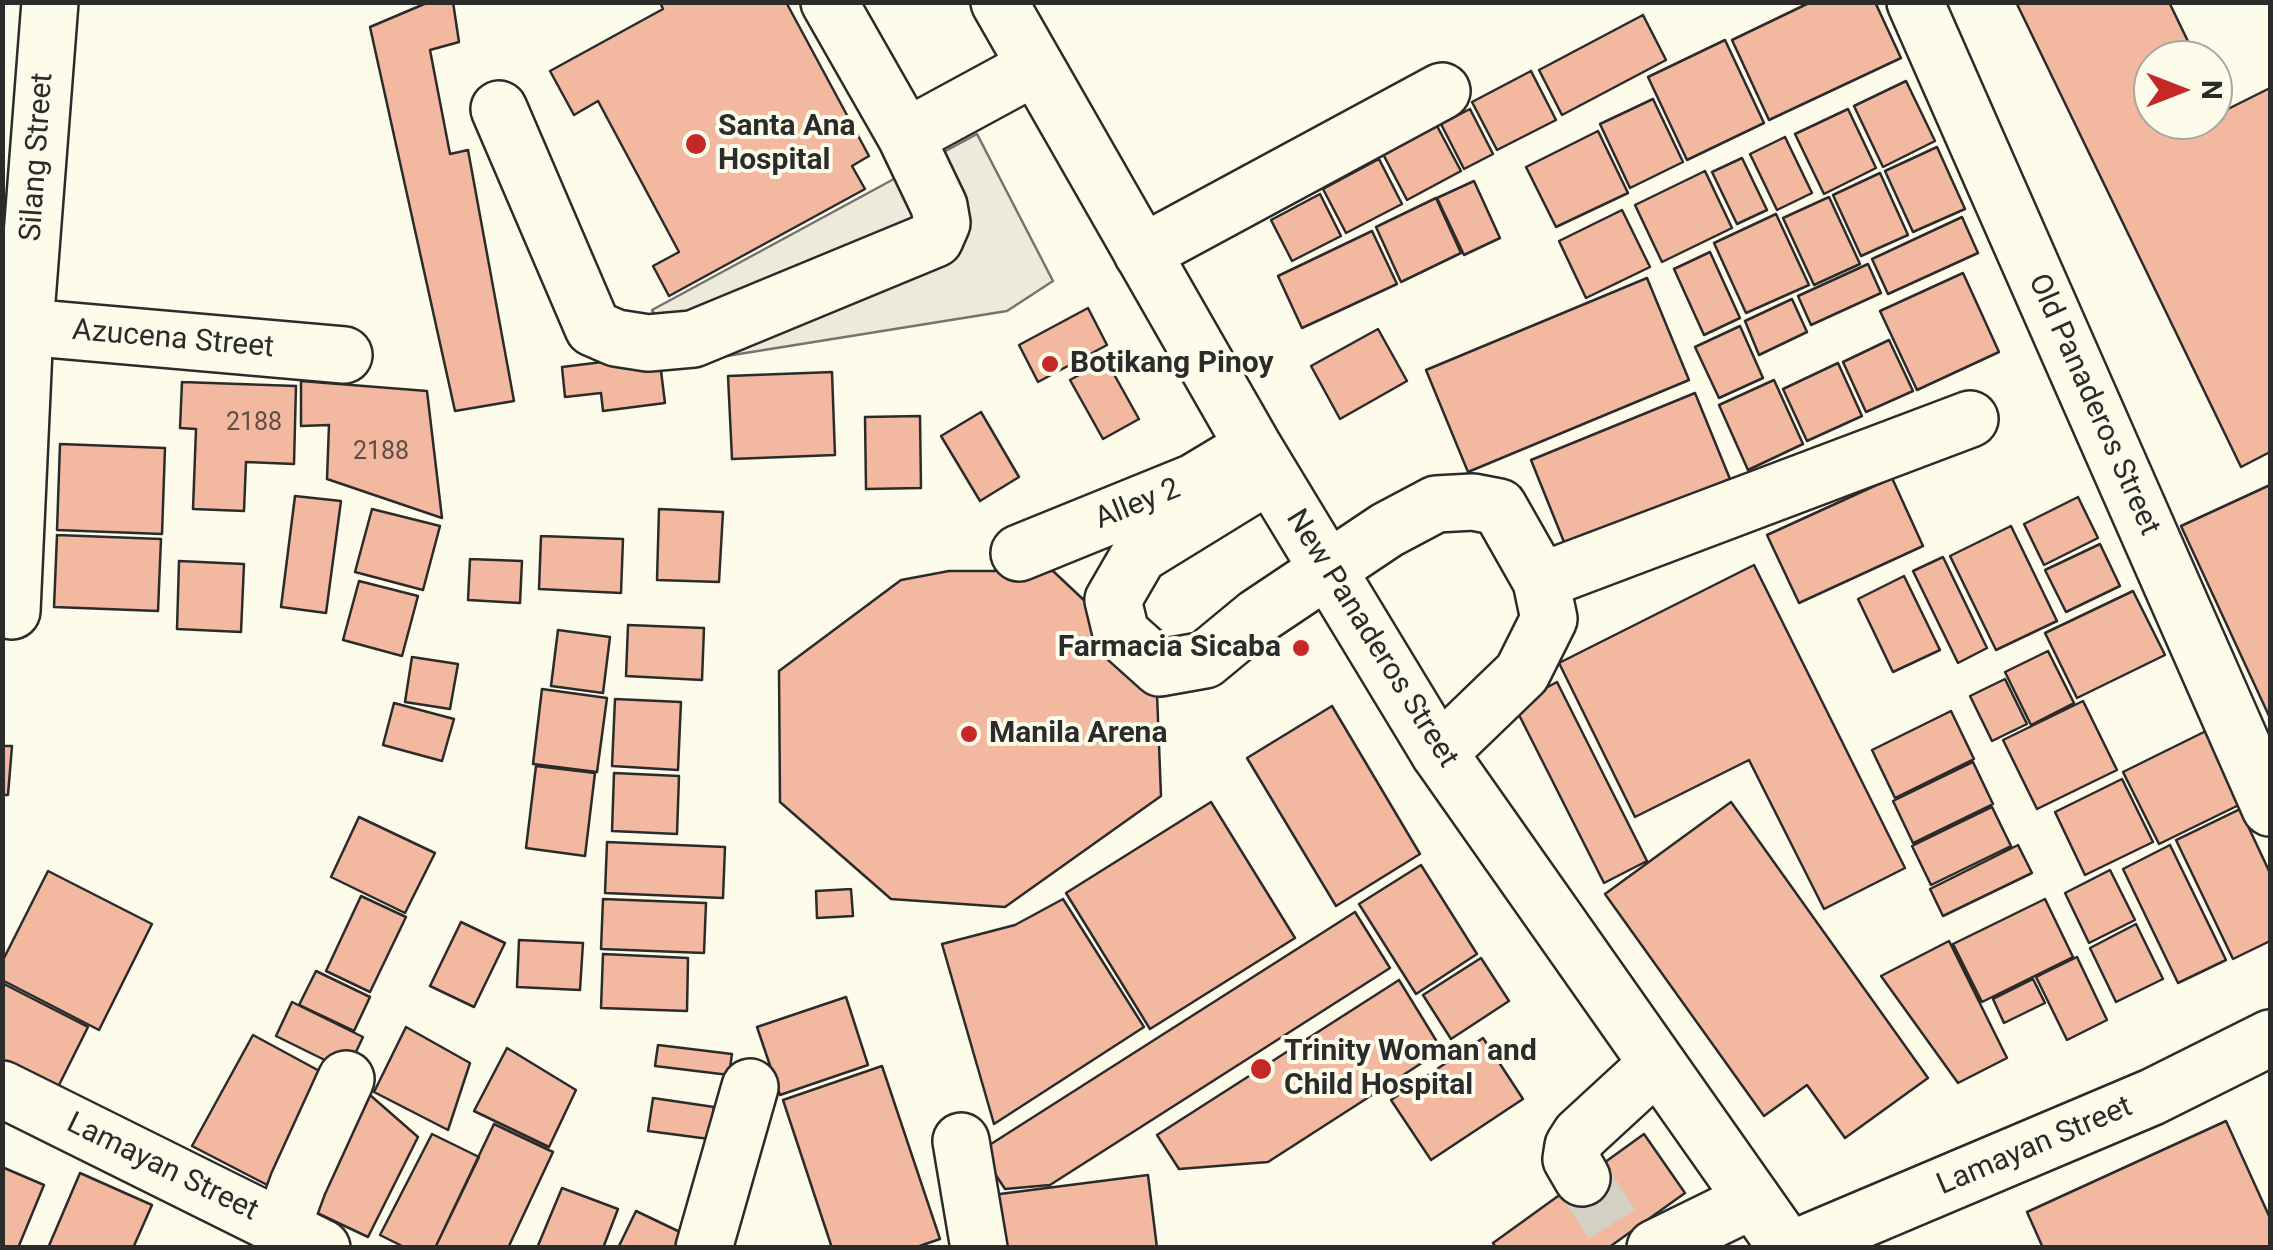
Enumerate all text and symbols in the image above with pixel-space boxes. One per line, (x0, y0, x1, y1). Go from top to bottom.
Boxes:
north arrow (2133, 40, 2233, 140)
street label: Silang Street (14, 72, 62, 242)
text: N (2195, 80, 2228, 100)
place label: Santa Ana Hospital (718, 109, 856, 180)
marker: Santa Ana Hospital (683, 131, 709, 157)
street label: Old Panaderos Street (2019, 269, 2167, 541)
street label: Azucena Street (71, 313, 275, 367)
place label: Botikang Pinoy (1070, 346, 1274, 382)
marker: Botikang Pinoy (1039, 353, 1061, 375)
house number: 2188 (226, 409, 282, 439)
house number: 2188 (353, 438, 409, 468)
street label: Alley 2 (1090, 472, 1186, 538)
street label: New Panaderos Street (1277, 503, 1465, 775)
place label: Farmacia Sicaba (1058, 630, 1281, 666)
marker: Farmacia Sicaba (1290, 637, 1312, 659)
place label: Manila Arena (989, 716, 1167, 752)
marker: Manila Arena (958, 723, 980, 745)
place label: Trinity Woman and Child Hospital (1284, 1034, 1537, 1104)
marker: Trinity Woman and Child Hospital (1248, 1056, 1274, 1082)
street label: Lamayan Street (1932, 1090, 2138, 1204)
street label: Lamayan Street (60, 1106, 264, 1230)

